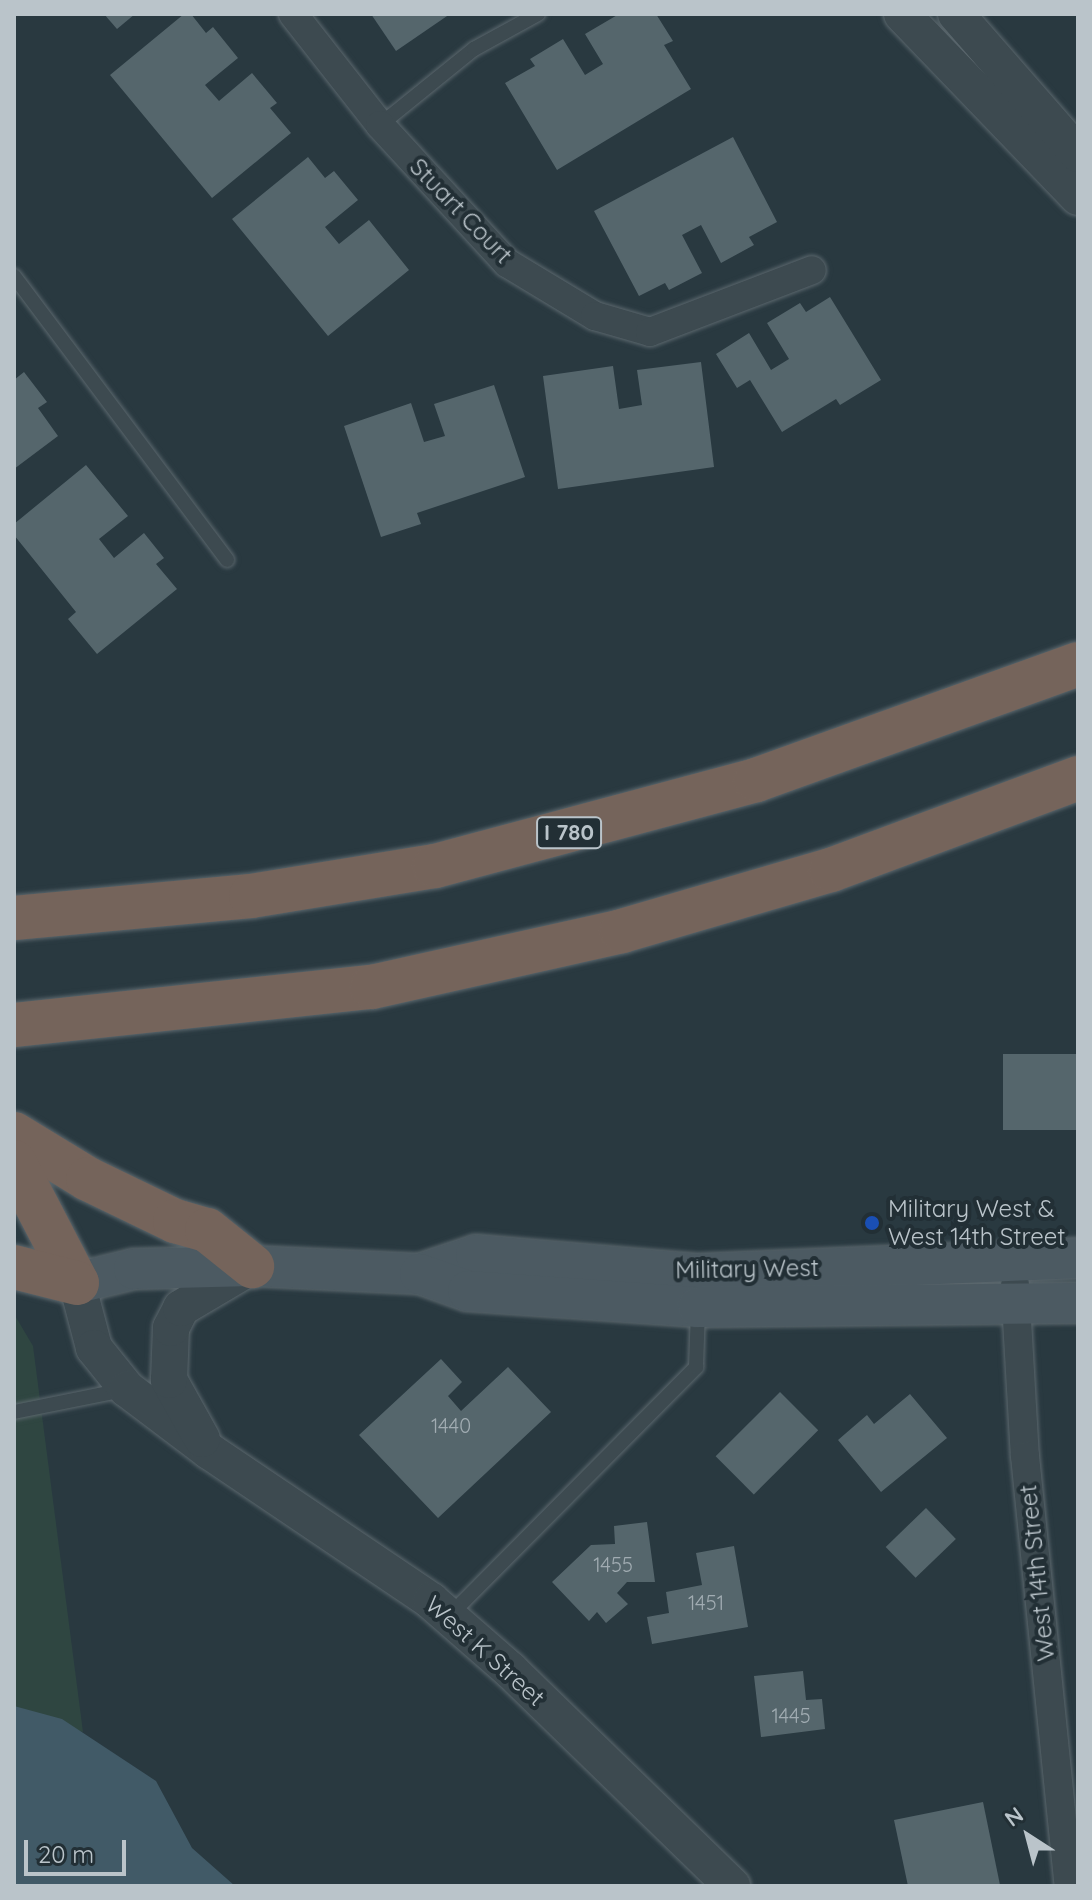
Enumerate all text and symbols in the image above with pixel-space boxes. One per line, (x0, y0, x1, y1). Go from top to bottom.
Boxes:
street label: Stuart Court (404, 152, 518, 270)
road number: I 780 (535, 815, 603, 851)
place label: Military West & West 14th Street (888, 1195, 1065, 1251)
marker: Military West & West 14th Street (863, 1214, 881, 1232)
street label: Military West (675, 1253, 819, 1285)
house number: 1440 (431, 1413, 471, 1437)
street label: West 14th Street (1013, 1483, 1061, 1663)
house number: 1455 (593, 1552, 633, 1576)
street label: West K Street (419, 1590, 551, 1712)
house number: 1451 (688, 1590, 724, 1614)
house number: 1445 (771, 1703, 811, 1727)
north arrow (988, 1796, 1068, 1876)
text: N (999, 1801, 1029, 1833)
scale bar (28, 1824, 130, 1874)
text: 20 m (38, 1839, 94, 1869)

